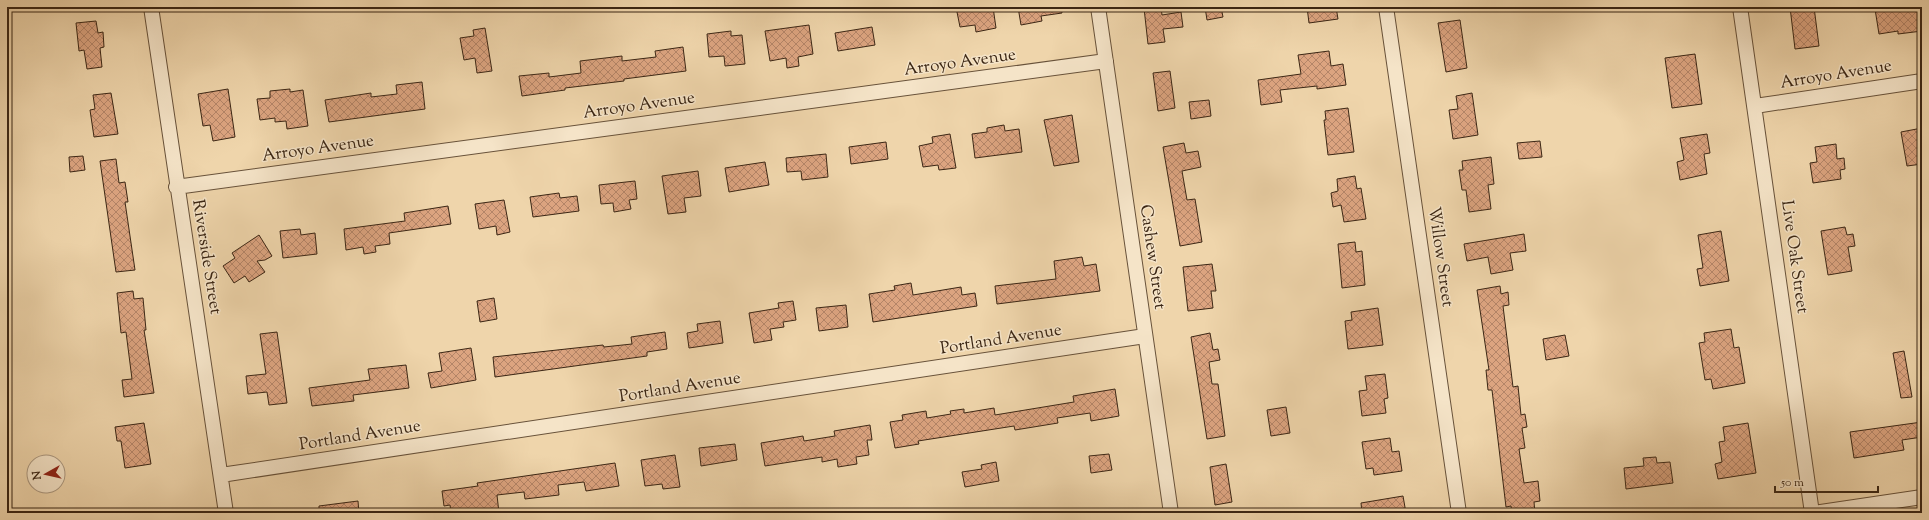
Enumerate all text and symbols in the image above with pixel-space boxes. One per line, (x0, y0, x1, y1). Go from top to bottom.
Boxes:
street label: Arroyo Avenue (902, 43, 1018, 83)
street label: Arroyo Avenue (1778, 54, 1894, 96)
street label: Arroyo Avenue (581, 86, 697, 126)
street label: Arroyo Avenue (260, 129, 376, 169)
street label: Riverside Street (185, 198, 227, 316)
street label: Live Oak Street (1774, 199, 1814, 315)
street label: Cashew Street (1133, 203, 1171, 311)
street label: Willow Street (1421, 205, 1459, 309)
street label: Portland Avenue (938, 319, 1064, 361)
street label: Portland Avenue (617, 367, 743, 409)
street label: Portland Avenue (297, 415, 423, 457)
north arrow (26, 454, 66, 494)
scale bar (1775, 468, 1878, 494)
text: N (29, 470, 46, 482)
text: 50 m (1780, 474, 1804, 492)

